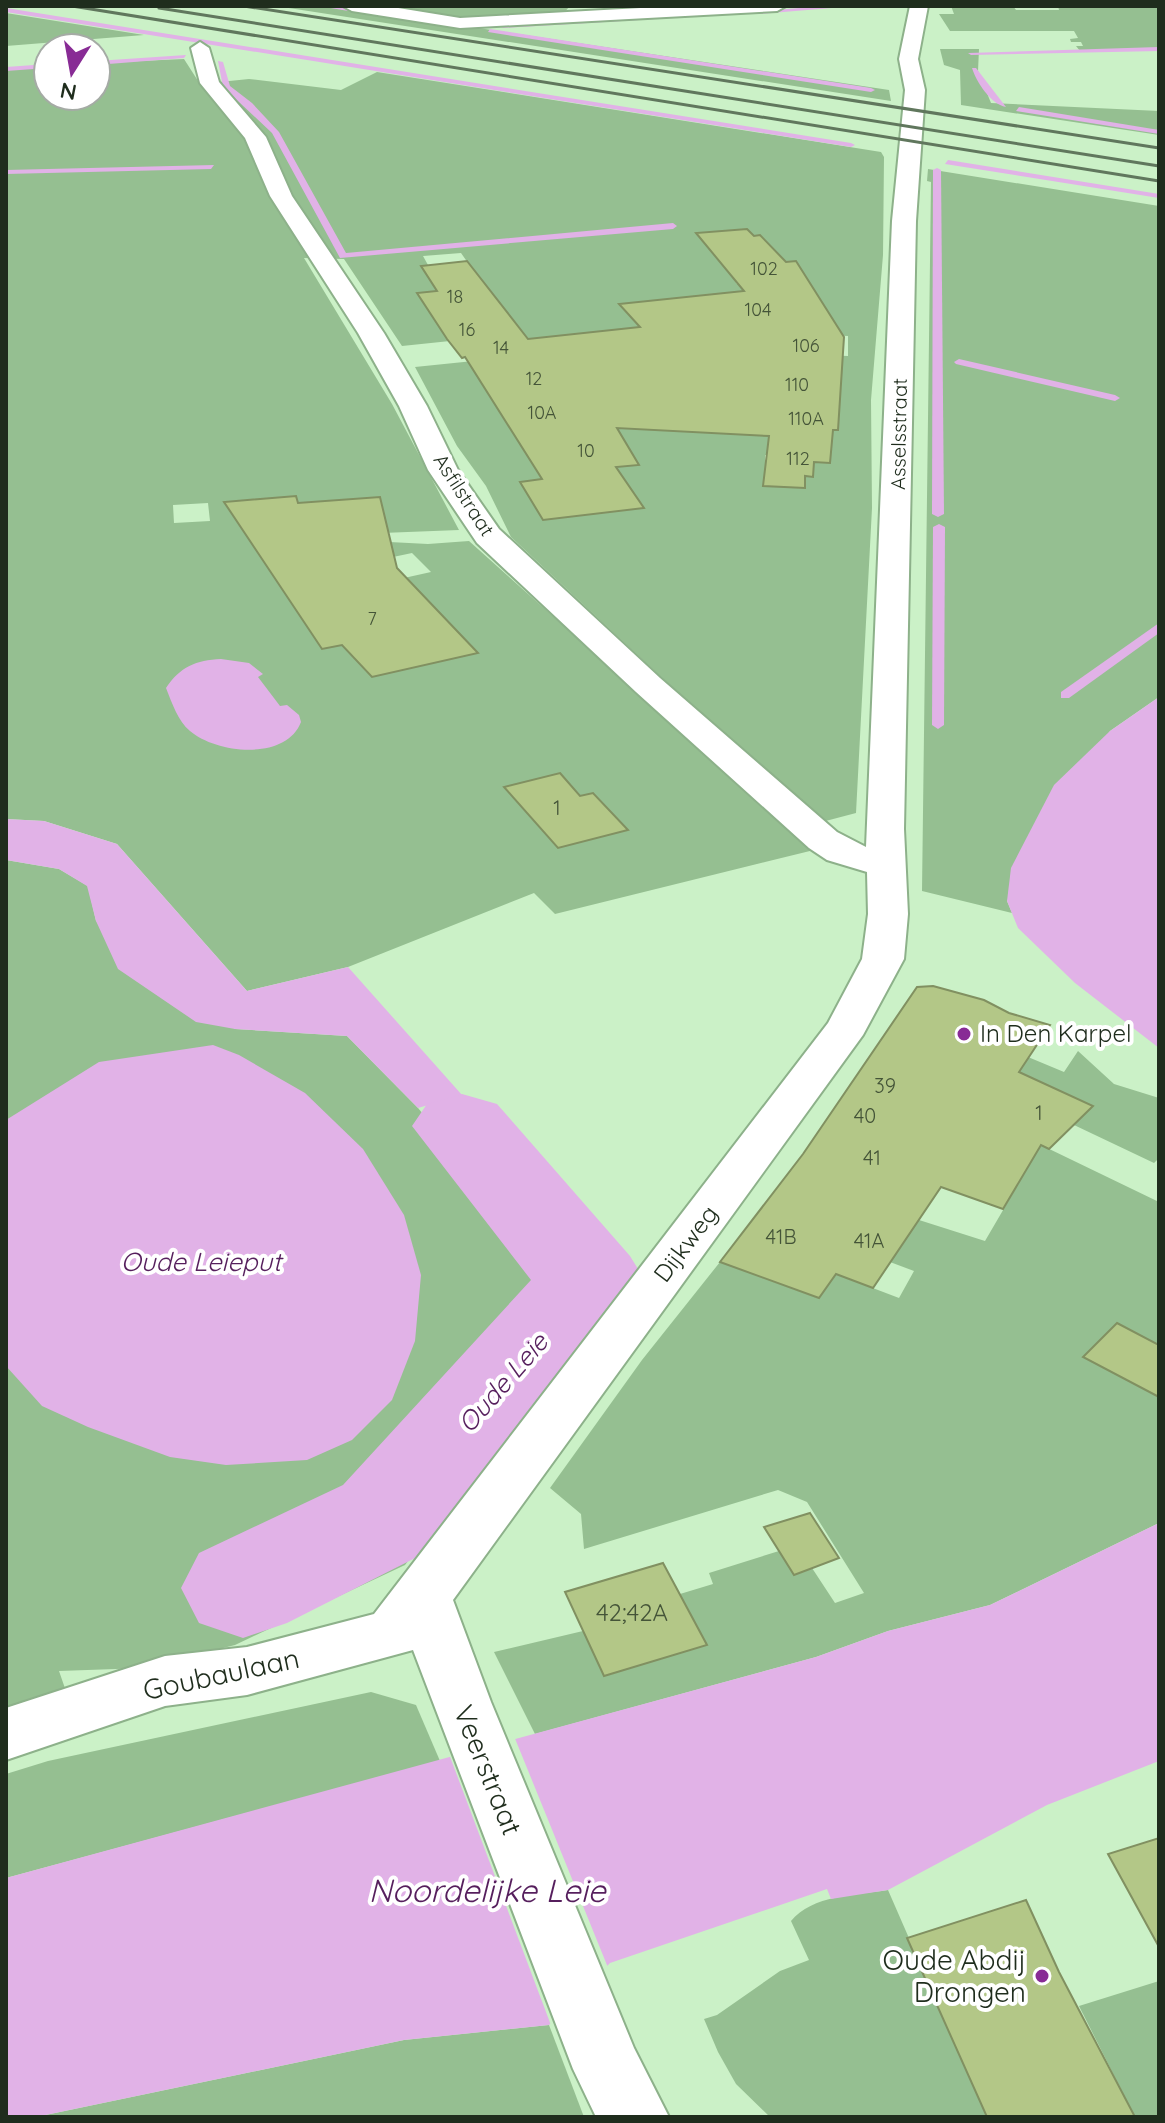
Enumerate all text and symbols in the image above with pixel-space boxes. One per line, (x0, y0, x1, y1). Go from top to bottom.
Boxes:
north arrow (32, 32, 112, 112)
text: N (58, 76, 79, 107)
house number: 102 (750, 257, 778, 280)
house number: 18 (447, 285, 463, 308)
house number: 104 (745, 298, 771, 321)
house number: 16 (459, 318, 475, 341)
house number: 106 (792, 334, 820, 357)
house number: 14 (493, 336, 509, 359)
house number: 12 (526, 367, 542, 390)
house number: 110 (785, 373, 809, 396)
street label: Asselsstraat (885, 378, 912, 490)
house number: 10A (528, 401, 557, 424)
house number: 110A (788, 407, 824, 430)
house number: 10 (577, 439, 595, 462)
house number: 112 (786, 447, 810, 470)
street label: Asfilstraat (429, 449, 500, 541)
house number: 7 (367, 607, 377, 630)
house number: 1 (553, 795, 561, 820)
place label: In Den Karpel (980, 1018, 1131, 1048)
marker: In Den Karpel (955, 1025, 973, 1043)
house number: 39 (874, 1073, 896, 1098)
house number: 1 (1035, 1100, 1043, 1125)
house number: 40 (854, 1103, 876, 1128)
house number: 41 (863, 1145, 881, 1170)
street label: Dijkweg (647, 1199, 724, 1288)
house number: 41B (766, 1224, 796, 1249)
house number: 41A (854, 1228, 884, 1253)
water label: Oude Leieput (121, 1245, 284, 1278)
water label: Oude Leie (450, 1325, 556, 1439)
house number: 42;42A (596, 1597, 668, 1627)
street label: Goubaulaan (140, 1640, 302, 1707)
street label: Veerstraat (447, 1700, 530, 1840)
water label: Noordelijke Leie (368, 1870, 607, 1910)
place label: Oude Abdij Drongen (883, 1942, 1026, 2009)
marker: Oude Abdij Drongen (1033, 1967, 1051, 1985)

